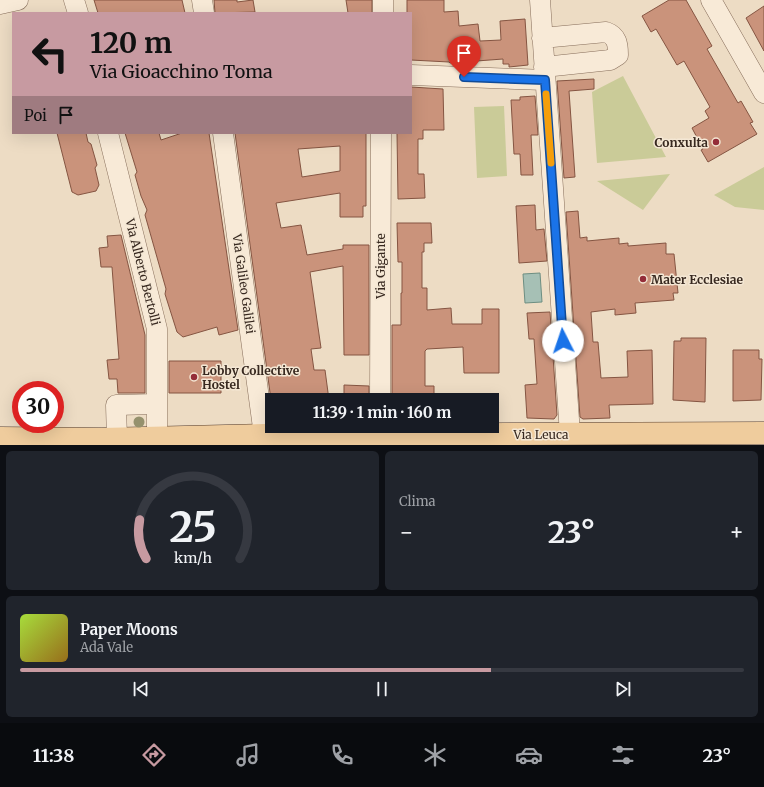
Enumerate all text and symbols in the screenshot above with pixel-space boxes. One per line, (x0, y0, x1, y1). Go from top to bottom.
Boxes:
text: 120 m (90, 25, 172, 61)
icon: left (24, 28, 76, 80)
pin (447, 36, 481, 77)
icon: arrive (453, 42, 475, 64)
text: Via Gioacchino Toma (90, 60, 273, 83)
icon: arrive (55, 104, 77, 126)
text: Poi (24, 106, 47, 125)
place label: Conxulta (654, 135, 708, 150)
marker: Conxulta (711, 137, 721, 147)
street label: Via Alberto Bertolli (122, 216, 164, 327)
street label: Via Galileo Galilei (229, 232, 258, 335)
street label: Via Gigante (373, 233, 388, 300)
place label: Mater Ecclesiae (651, 272, 744, 287)
marker: Mater Ecclesiae (638, 274, 648, 284)
position arrow (542, 320, 584, 362)
place label: Lobby Collective Hostel (202, 363, 300, 392)
marker: Lobby Collective Hostel (189, 372, 199, 382)
speed limit sign: 30 (12, 381, 64, 433)
text: 11:39 · 1 min · 160 m (313, 403, 451, 422)
street label: Via Leuca (513, 427, 569, 442)
text: Clima (399, 493, 436, 510)
text: 25 (169, 500, 216, 552)
text: 23° (548, 513, 595, 551)
text: − (399, 518, 414, 546)
text: + (729, 518, 744, 546)
text: km/h (174, 548, 212, 566)
text: Paper Moons (80, 620, 178, 639)
text: Ada Vale (80, 639, 133, 656)
icon: previous (130, 678, 152, 700)
icon: pause (371, 678, 393, 700)
icon: next (612, 678, 634, 700)
icon: directions (140, 741, 168, 769)
icon: music (234, 741, 262, 769)
icon: phone (328, 741, 356, 769)
icon: climate (421, 741, 449, 769)
icon: car (515, 741, 543, 769)
icon: filters (609, 741, 637, 769)
text: 11:38 (33, 744, 74, 767)
text: 23° (703, 744, 731, 767)

